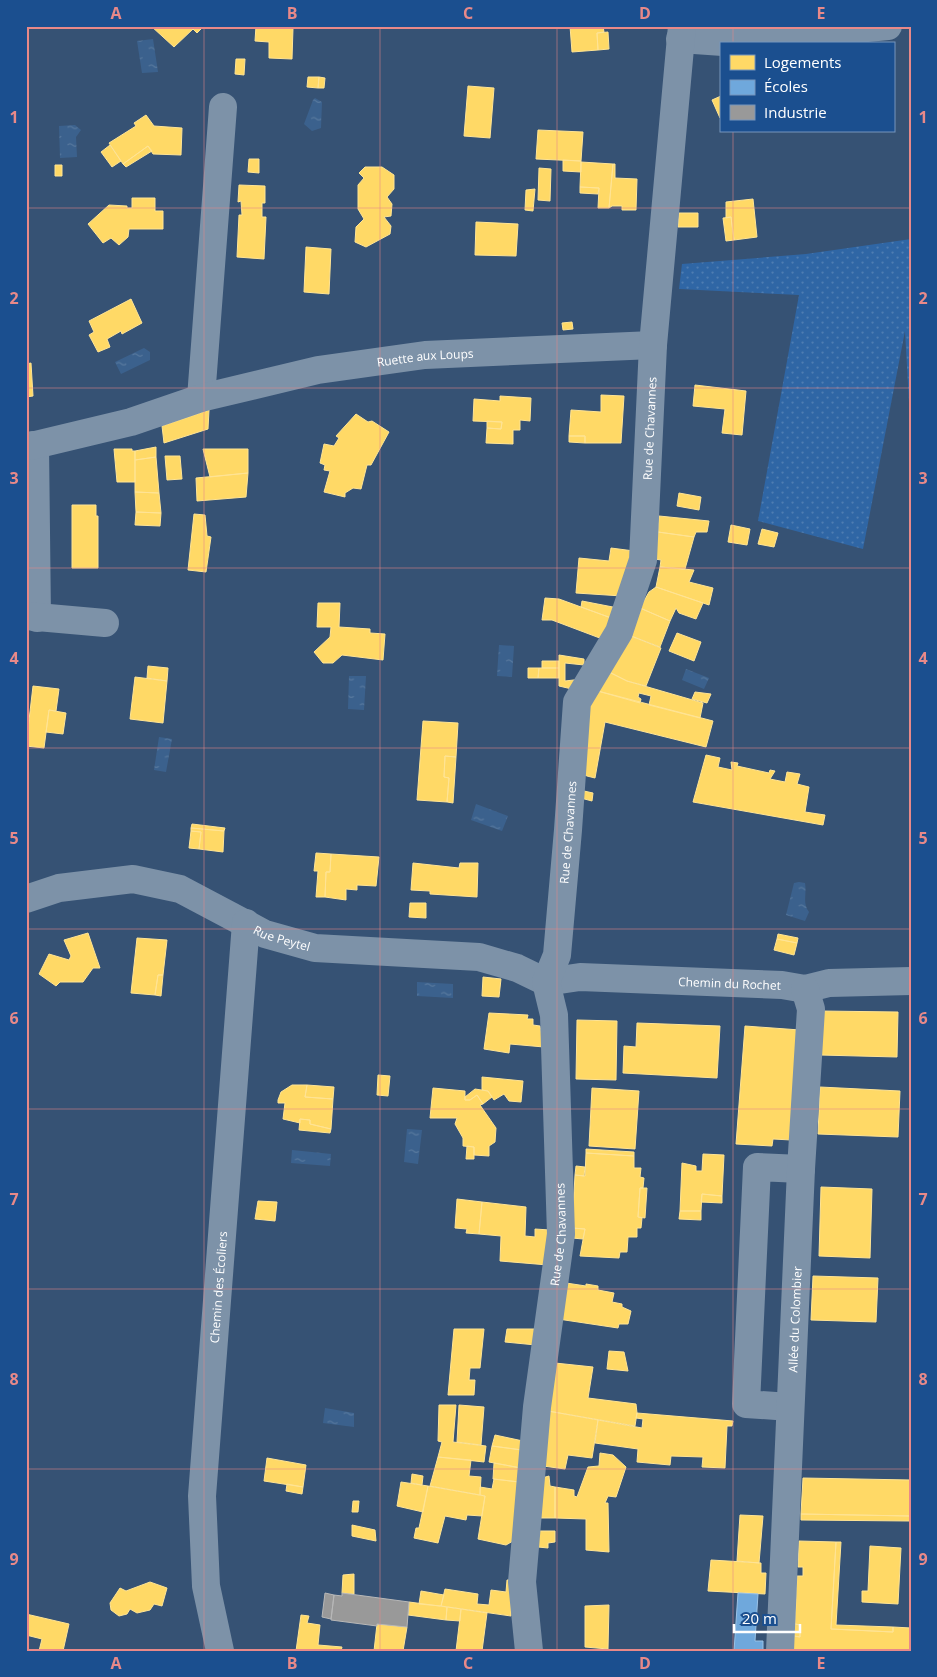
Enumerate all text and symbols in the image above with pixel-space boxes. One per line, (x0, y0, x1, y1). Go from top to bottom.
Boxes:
text: A (110, 2, 122, 24)
text: B (287, 2, 297, 24)
text: C (463, 2, 473, 24)
text: D (639, 2, 651, 24)
text: E (817, 2, 826, 24)
legend (720, 42, 894, 132)
text: Logements (764, 52, 841, 72)
text: Écoles (764, 76, 808, 96)
text: Industrie (764, 102, 827, 122)
text: 1 (9, 106, 19, 128)
text: 1 (918, 106, 928, 128)
text: 2 (9, 287, 19, 309)
text: 2 (918, 287, 928, 309)
street label: Ruette aux Loups (376, 344, 474, 370)
street label: Rue de Chavannes (638, 376, 660, 480)
text: 3 (9, 467, 19, 489)
text: 3 (918, 467, 928, 489)
text: 4 (9, 647, 19, 669)
text: 4 (918, 647, 928, 669)
street label: Rue de Chavannes (555, 780, 580, 885)
text: 5 (9, 827, 19, 849)
text: 5 (918, 827, 928, 849)
street label: Rue Peytel (251, 921, 312, 955)
street label: Chemin du Rochet (678, 972, 781, 993)
text: 6 (9, 1007, 19, 1029)
text: 6 (918, 1007, 928, 1029)
street label: Rue de Chavannes (545, 1182, 570, 1287)
text: 7 (9, 1188, 19, 1210)
text: 7 (918, 1188, 928, 1210)
street label: Chemin des Écoliers (205, 1230, 231, 1344)
street label: Allée du Colombier (784, 1266, 805, 1373)
text: 8 (9, 1368, 19, 1390)
text: 8 (918, 1368, 928, 1390)
text: 9 (9, 1548, 19, 1570)
text: 9 (918, 1548, 928, 1570)
scale bar (734, 1602, 801, 1634)
text: 20 m (742, 1608, 777, 1628)
text: A (110, 1652, 122, 1674)
text: B (287, 1652, 297, 1674)
text: C (463, 1652, 473, 1674)
text: D (639, 1652, 651, 1674)
text: E (817, 1652, 826, 1674)

